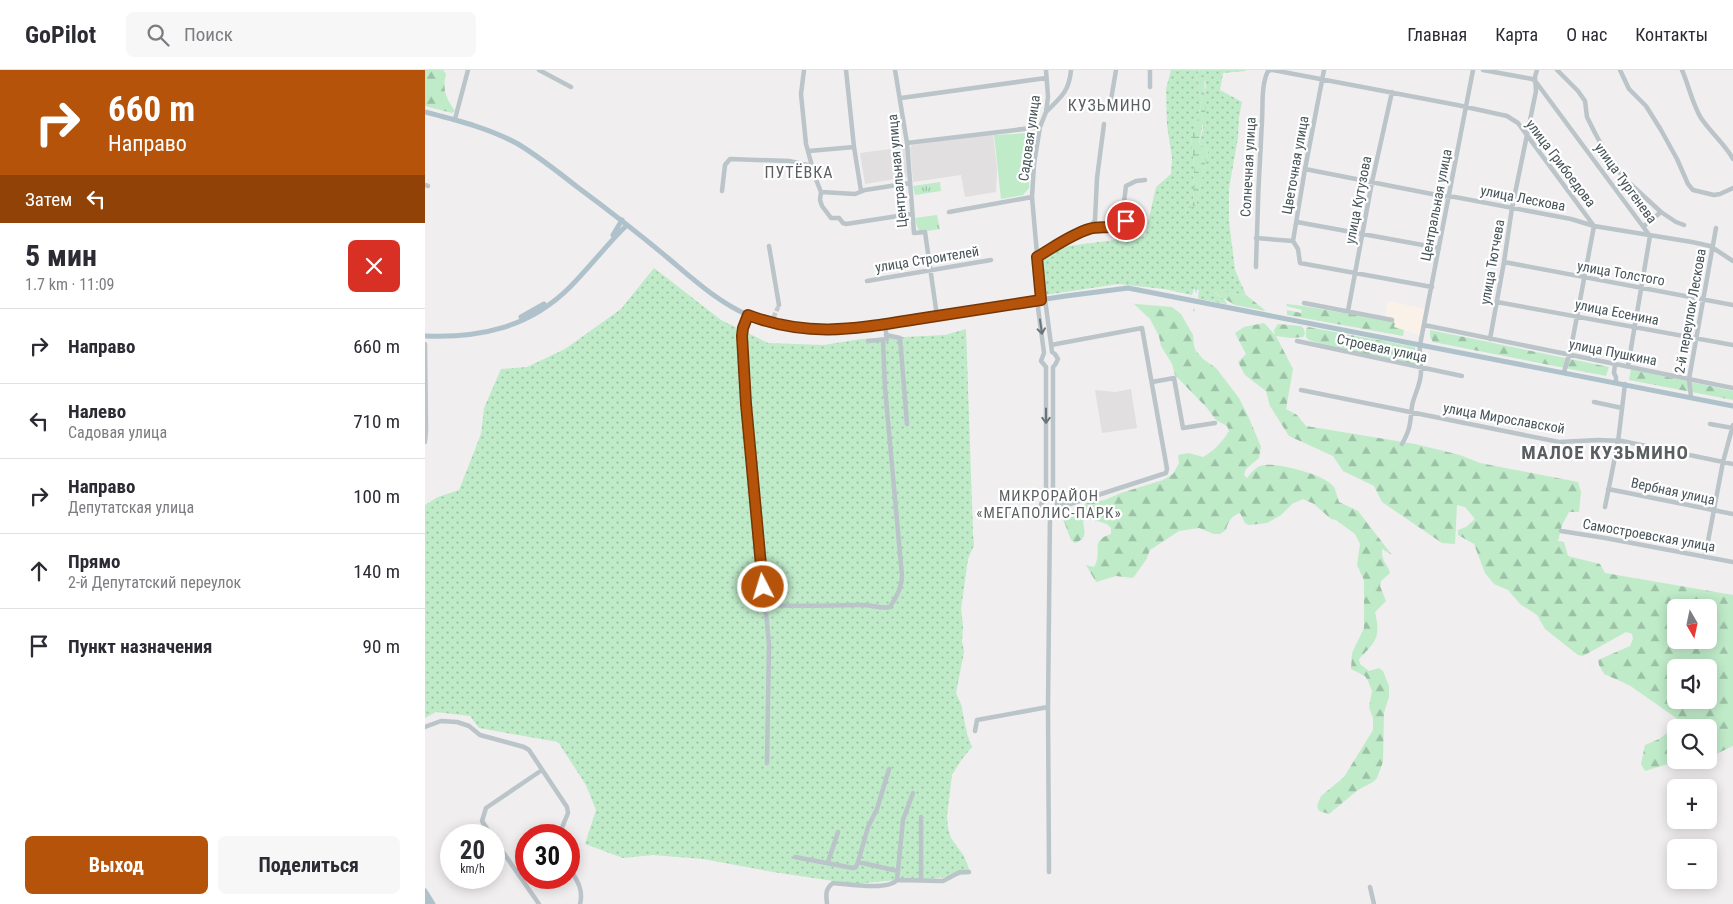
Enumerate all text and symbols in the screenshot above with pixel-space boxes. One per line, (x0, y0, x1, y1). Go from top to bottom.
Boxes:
search box (126, 12, 476, 57)
text: GoPilot (25, 21, 96, 49)
icon: search (144, 21, 172, 49)
text: Поиск (184, 23, 233, 46)
text: Главная (1407, 24, 1467, 45)
text: Карта (1495, 24, 1538, 45)
text: О нас (1566, 24, 1607, 45)
text: Контакты (1635, 24, 1708, 45)
text: 660 m (108, 89, 195, 130)
icon: right (25, 90, 90, 155)
street label: Садовая улица (1015, 94, 1043, 182)
district label: КУЗЬМИНО (1068, 96, 1152, 115)
street label: Центральная улица (884, 114, 910, 228)
street label: Цветочная улица (1278, 115, 1312, 215)
street label: улица Грибоедова (1523, 116, 1599, 210)
street label: Солнечная улица (1237, 117, 1259, 217)
text: Направо (108, 131, 187, 156)
street label: улица Тургенева (1591, 140, 1661, 226)
street label: Центральная улица (1417, 148, 1455, 262)
street label: улица Кутузова (1342, 155, 1374, 245)
district label: ПУТЁВКА (764, 163, 834, 182)
street label: улица Лескова (1479, 182, 1567, 214)
icon: left (82, 185, 110, 213)
text: Затем (25, 188, 72, 211)
pin (1105, 200, 1147, 242)
icon: arrive (1112, 207, 1140, 235)
street label: улица Тютчева (1477, 218, 1507, 306)
text: 5 мин (25, 238, 97, 273)
button: close (348, 240, 400, 292)
street label: улица Строителей (874, 243, 980, 275)
street label: 2-й переулок Лескова (1671, 247, 1709, 375)
street label: улица Толстого (1576, 257, 1666, 289)
text: 1.7 km · 11:09 (25, 275, 115, 294)
street label: улица Есенина (1574, 296, 1660, 328)
one-way arrow (1036, 318, 1046, 334)
street label: Строевая улица (1335, 331, 1429, 365)
icon: right (25, 332, 53, 360)
text: Направо (68, 335, 135, 358)
text: 660 m (353, 335, 400, 358)
street label: улица Пушкина (1568, 336, 1658, 368)
street label: улица Мирославской (1442, 399, 1566, 437)
text: Налево (68, 400, 126, 423)
icon: left (25, 407, 53, 435)
one-way arrow (1041, 408, 1051, 424)
text: 710 m (353, 410, 400, 433)
text: Садовая улица (68, 423, 167, 442)
district label: МАЛОЕ КУЗЬМИНО (1521, 441, 1689, 464)
street label: Вербная улица (1630, 474, 1716, 508)
text: Направо (68, 475, 135, 498)
icon: right (25, 482, 53, 510)
text: 100 m (353, 485, 400, 508)
district label: МИКРОРАЙОН «МЕГАПОЛИС-ПАРК» (976, 487, 1122, 522)
text: Депутатская улица (68, 498, 194, 517)
street label: Самостроевская улица (1581, 515, 1717, 555)
text: Прямо (68, 550, 121, 573)
icon: ahead (25, 557, 53, 585)
text: 140 m (353, 560, 400, 583)
position arrow (736, 560, 788, 612)
text: 2-й Депутатский переулок (68, 573, 241, 592)
north arrow (1667, 599, 1717, 649)
map controls (1667, 599, 1717, 889)
icon: arrive (25, 632, 53, 660)
text: Пункт назначения (68, 635, 212, 658)
text: 90 m (363, 635, 400, 658)
button: sound (1667, 659, 1717, 709)
button: search (1667, 719, 1717, 769)
button: + (1667, 779, 1717, 829)
speed limit sign: 30 (515, 824, 580, 889)
button: Выход (25, 836, 208, 894)
button: Поделиться (218, 836, 400, 894)
text: 20 (460, 836, 485, 865)
button: − (1667, 839, 1717, 889)
text: km/h (460, 862, 485, 876)

